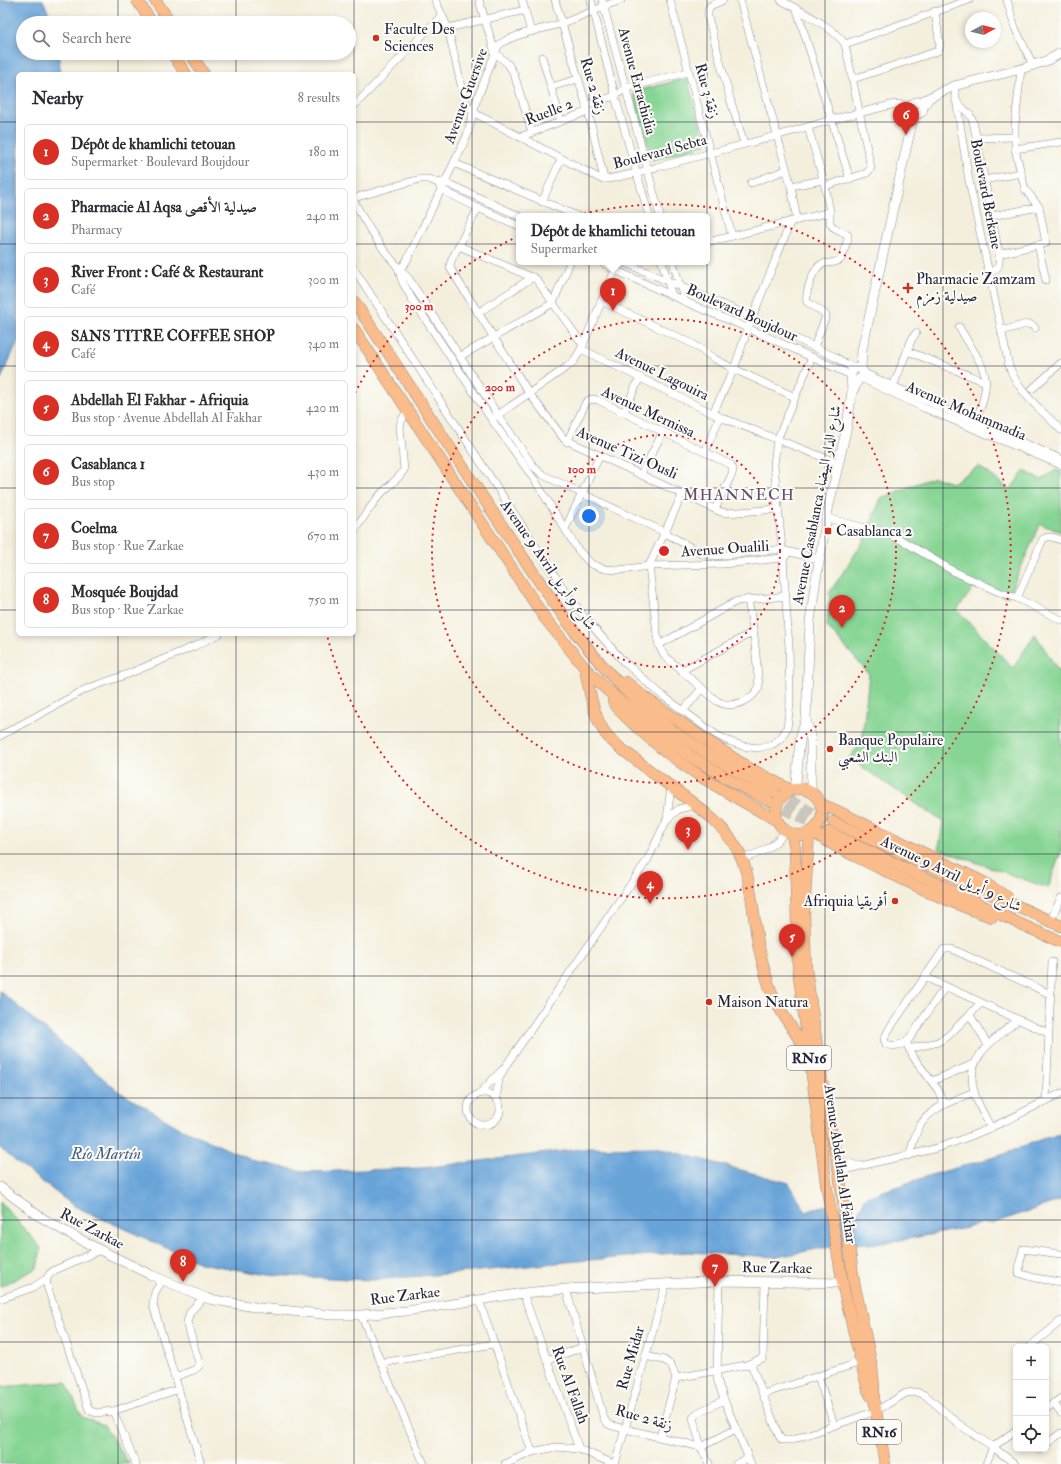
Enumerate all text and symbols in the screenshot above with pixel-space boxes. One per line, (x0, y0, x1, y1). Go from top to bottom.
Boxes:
north arrow (965, 12, 1001, 48)
search box (16, 16, 356, 60)
place label: Faculte Des Sciences (384, 20, 455, 56)
street label: Avenue Errachidia (613, 24, 661, 137)
icon: search (30, 27, 52, 49)
text: Search here (62, 29, 131, 48)
marker: Faculte Des Sciences (371, 33, 381, 43)
street label: Avenue Guersive (440, 46, 492, 147)
street label: Rue 2 زنقة (576, 55, 610, 117)
street label: Rue 3 زنقة (690, 61, 724, 121)
text: Nearby (32, 88, 83, 109)
text: 8 results (298, 90, 340, 106)
street label: Ruelle 2 (523, 94, 576, 130)
pin: 6 (893, 102, 919, 135)
street label: Boulevard Sebta (611, 130, 710, 174)
text: Dépôt de khamlichi tetouan (71, 135, 236, 154)
street label: Boulevard Berkane (966, 137, 1006, 251)
text: 1 (44, 144, 48, 160)
text: 180 m (309, 144, 339, 160)
text: Supermarket · Boulevard Boujdour (71, 154, 249, 170)
text: Pharmacie Al Aqsa صيدلية الأقصى (71, 198, 257, 217)
text: 2 (43, 208, 49, 224)
text: 240 m (306, 208, 339, 224)
popup (516, 213, 710, 265)
text: Pharmacy (71, 222, 122, 238)
text: Dépôt de khamlichi tetouan (531, 222, 695, 241)
text: Supermarket (531, 241, 597, 257)
text: River Front : Café & Restaurant (71, 263, 263, 282)
place label: Pharmacie Zamzam صيدلية زمزم (916, 270, 1036, 309)
text: 3 (44, 272, 49, 288)
text: 300 m (308, 272, 339, 288)
pin: 1 (600, 278, 626, 311)
street label: Boulevard Boujdour (683, 280, 801, 346)
text: Café (71, 282, 95, 298)
marker: Pharmacie Zamzam صيدلية زمزم (903, 283, 913, 293)
text: 300 m (405, 299, 434, 314)
text: SANS TITRE COFFEE SHOP (71, 327, 275, 346)
text: 4 (42, 336, 50, 352)
text: 340 m (308, 336, 339, 352)
street label: Avenue Lagouira (611, 343, 713, 405)
text: Café (71, 346, 95, 362)
street label: Avenue Mohammadia (902, 377, 1030, 445)
text: 200 m (485, 380, 516, 395)
street label: Avenue Mernissa (597, 382, 698, 442)
text: Abdellah El Fakhar - Afriquia (71, 391, 248, 410)
text: 5 (43, 400, 49, 416)
text: 420 m (306, 400, 339, 416)
street label: Avenue Casablanca شارع الدار البيضاء (788, 404, 849, 608)
text: Bus stop · Avenue Abdellah Al Fakhar (71, 410, 262, 426)
street label: Avenue Tizi Ousli (573, 422, 681, 484)
text: Casablanca 1 (71, 455, 145, 474)
text: 100 m (568, 462, 597, 477)
text: 6 (43, 464, 49, 480)
text: 430 m (308, 464, 339, 480)
text: Bus stop (71, 474, 115, 490)
district label: MHANNECH (683, 485, 795, 505)
street label: Avenue 9 Avril شارع 9 أبريل (493, 494, 602, 636)
your location (579, 506, 599, 526)
text: Coelma (71, 519, 117, 538)
place label: Casablanca 2 (836, 522, 913, 541)
marker: Casablanca 2 (823, 526, 833, 536)
text: 7 (43, 528, 49, 544)
text: 670 m (307, 528, 339, 544)
street label: Avenue Oualili (679, 536, 770, 562)
text: Bus stop · Rue Zarkae (71, 538, 184, 554)
centre of rings (657, 544, 671, 558)
text: Mosquée Boujdad (71, 583, 178, 602)
text: 8 (43, 592, 49, 608)
text: 750 m (308, 592, 339, 608)
pin: 2 (829, 595, 855, 628)
text: Bus stop · Rue Zarkae (71, 602, 184, 618)
place label: Banque Populaire البنك الشعبي (838, 731, 943, 771)
marker: Banque Populaire البنك الشعبي (825, 744, 835, 754)
pin: 3 (675, 817, 701, 850)
street label: Avenue 9 Avril شارع 9 أبريل (875, 829, 1026, 919)
pin: 4 (637, 871, 663, 904)
place label: Afriquia أفريقيا (803, 890, 887, 911)
marker: Afriquia أفريقيا (890, 896, 900, 906)
pin: 5 (779, 924, 805, 957)
place label: Maison Natura (717, 993, 809, 1012)
marker: Maison Natura (704, 997, 714, 1007)
road number: RN16 (787, 1046, 831, 1070)
street label: Avenue Abdellah Al Fakhar (819, 1082, 861, 1245)
water label: Río Martín (70, 1144, 141, 1164)
street label: Rue Zarkae (57, 1204, 127, 1254)
pin: 8 (170, 1249, 196, 1282)
pin: 7 (702, 1254, 728, 1287)
street label: Rue Zarkae (742, 1258, 812, 1278)
street label: Rue Zarkae (369, 1282, 441, 1310)
street label: Rue Midar (613, 1324, 649, 1392)
street label: Rue Al Fallah (547, 1344, 593, 1427)
map controls (1013, 1344, 1049, 1452)
button: + (1013, 1344, 1049, 1380)
button: − (1013, 1380, 1049, 1416)
street label: Rue 2 زنقة (613, 1401, 675, 1435)
button: locate (1013, 1416, 1049, 1452)
road number: RN16 (857, 1420, 901, 1444)

